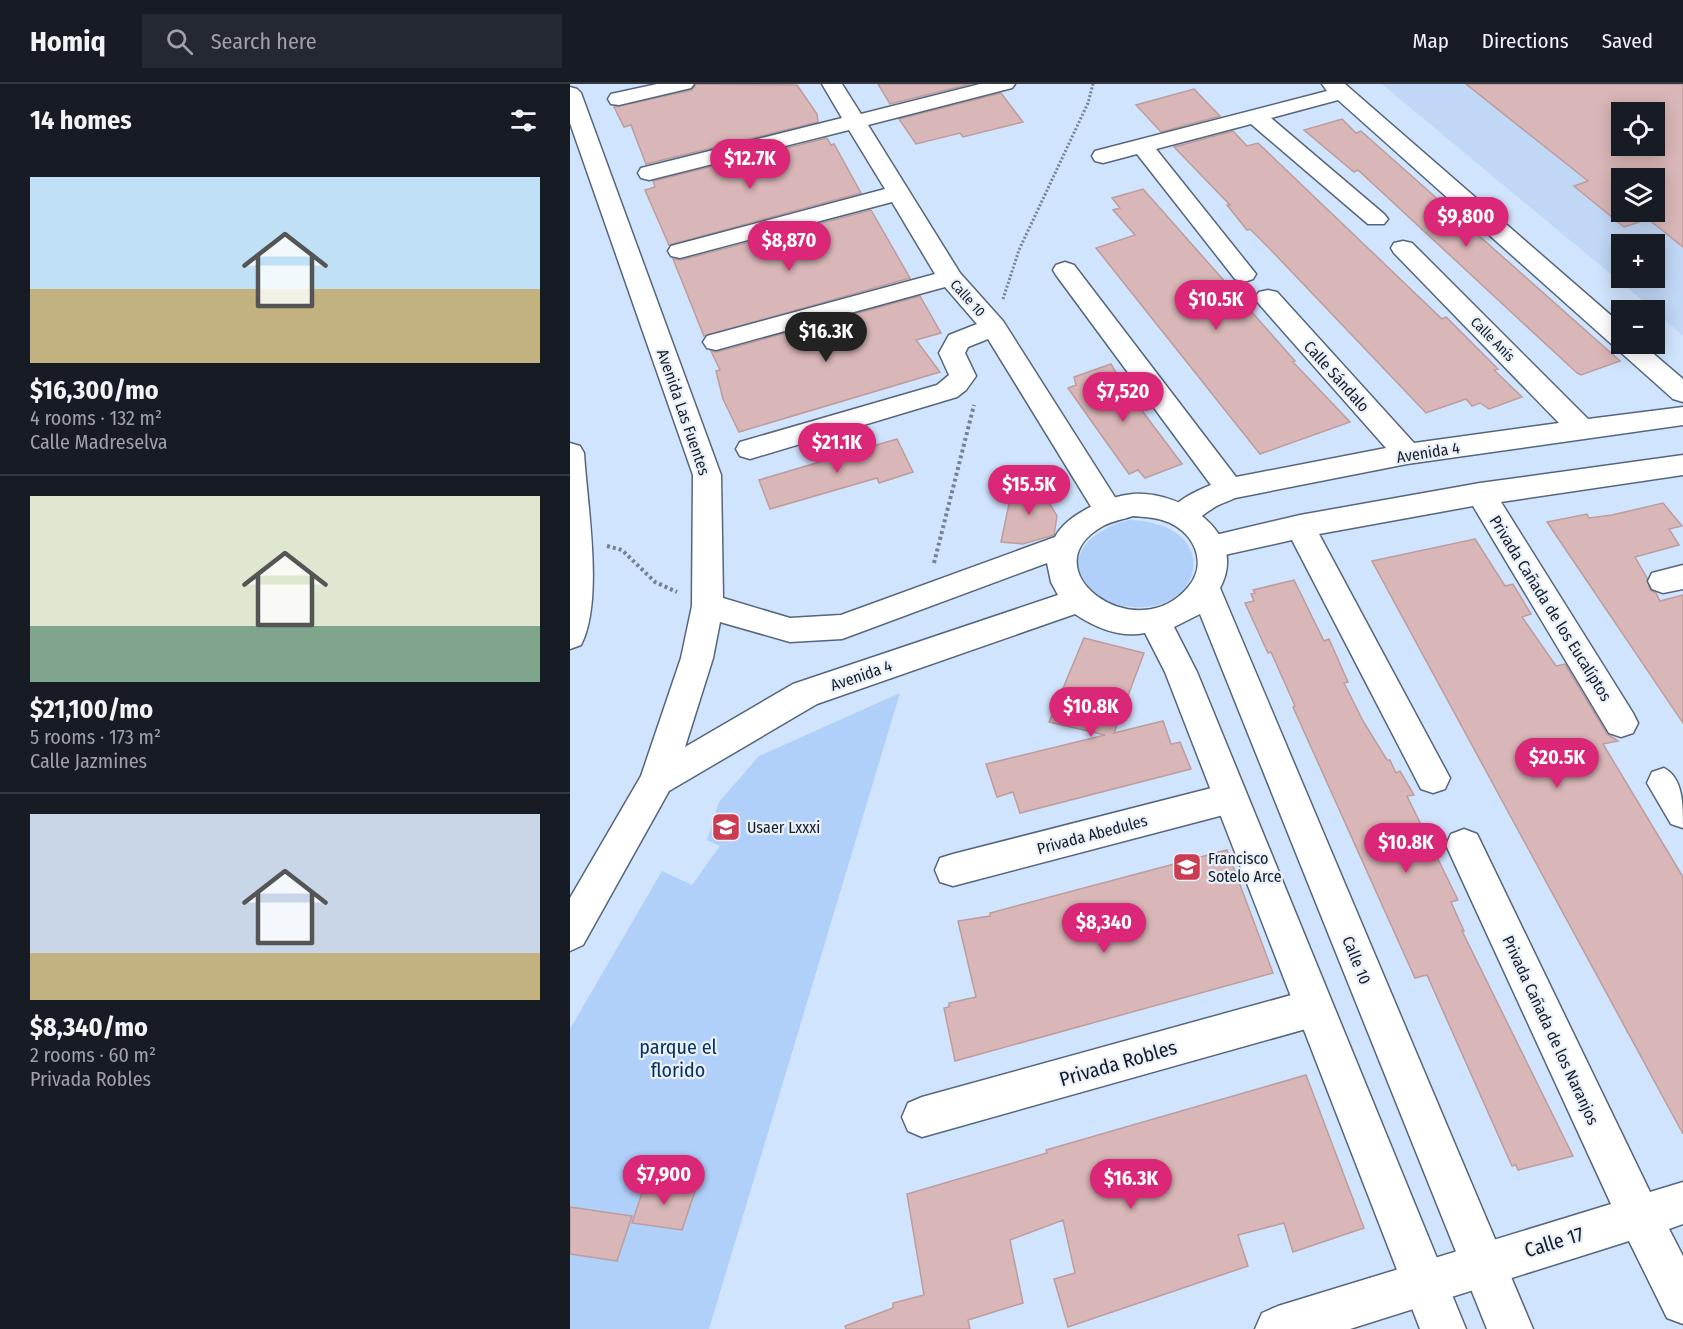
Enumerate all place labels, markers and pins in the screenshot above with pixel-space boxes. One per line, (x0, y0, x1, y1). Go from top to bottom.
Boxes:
pin: $12.7K (701, 139, 799, 190)
pin: $9,800 (1417, 197, 1515, 248)
pin: $8,870 (740, 221, 838, 272)
pin: $10.5K (1167, 280, 1265, 331)
pin: $16.3K (777, 312, 875, 363)
pin: $7,520 (1074, 372, 1172, 423)
pin: $21.1K (788, 423, 886, 474)
pin: $15.5K (980, 465, 1078, 516)
pin: $10.8K (1042, 687, 1140, 738)
pin: $20.5K (1508, 738, 1606, 789)
school or university icon: Usaer Lxxxi (710, 811, 742, 843)
place label: Usaer Lxxxi (747, 818, 820, 837)
pin: $10.8K (1357, 823, 1455, 874)
place label: Francisco Sotelo Arce (1208, 849, 1282, 886)
school or university icon: Francisco Sotelo Arce (1171, 851, 1203, 883)
pin: $8,340 (1055, 903, 1153, 954)
pin: $7,900 (615, 1155, 713, 1206)
pin: $16.3K (1082, 1159, 1180, 1210)

